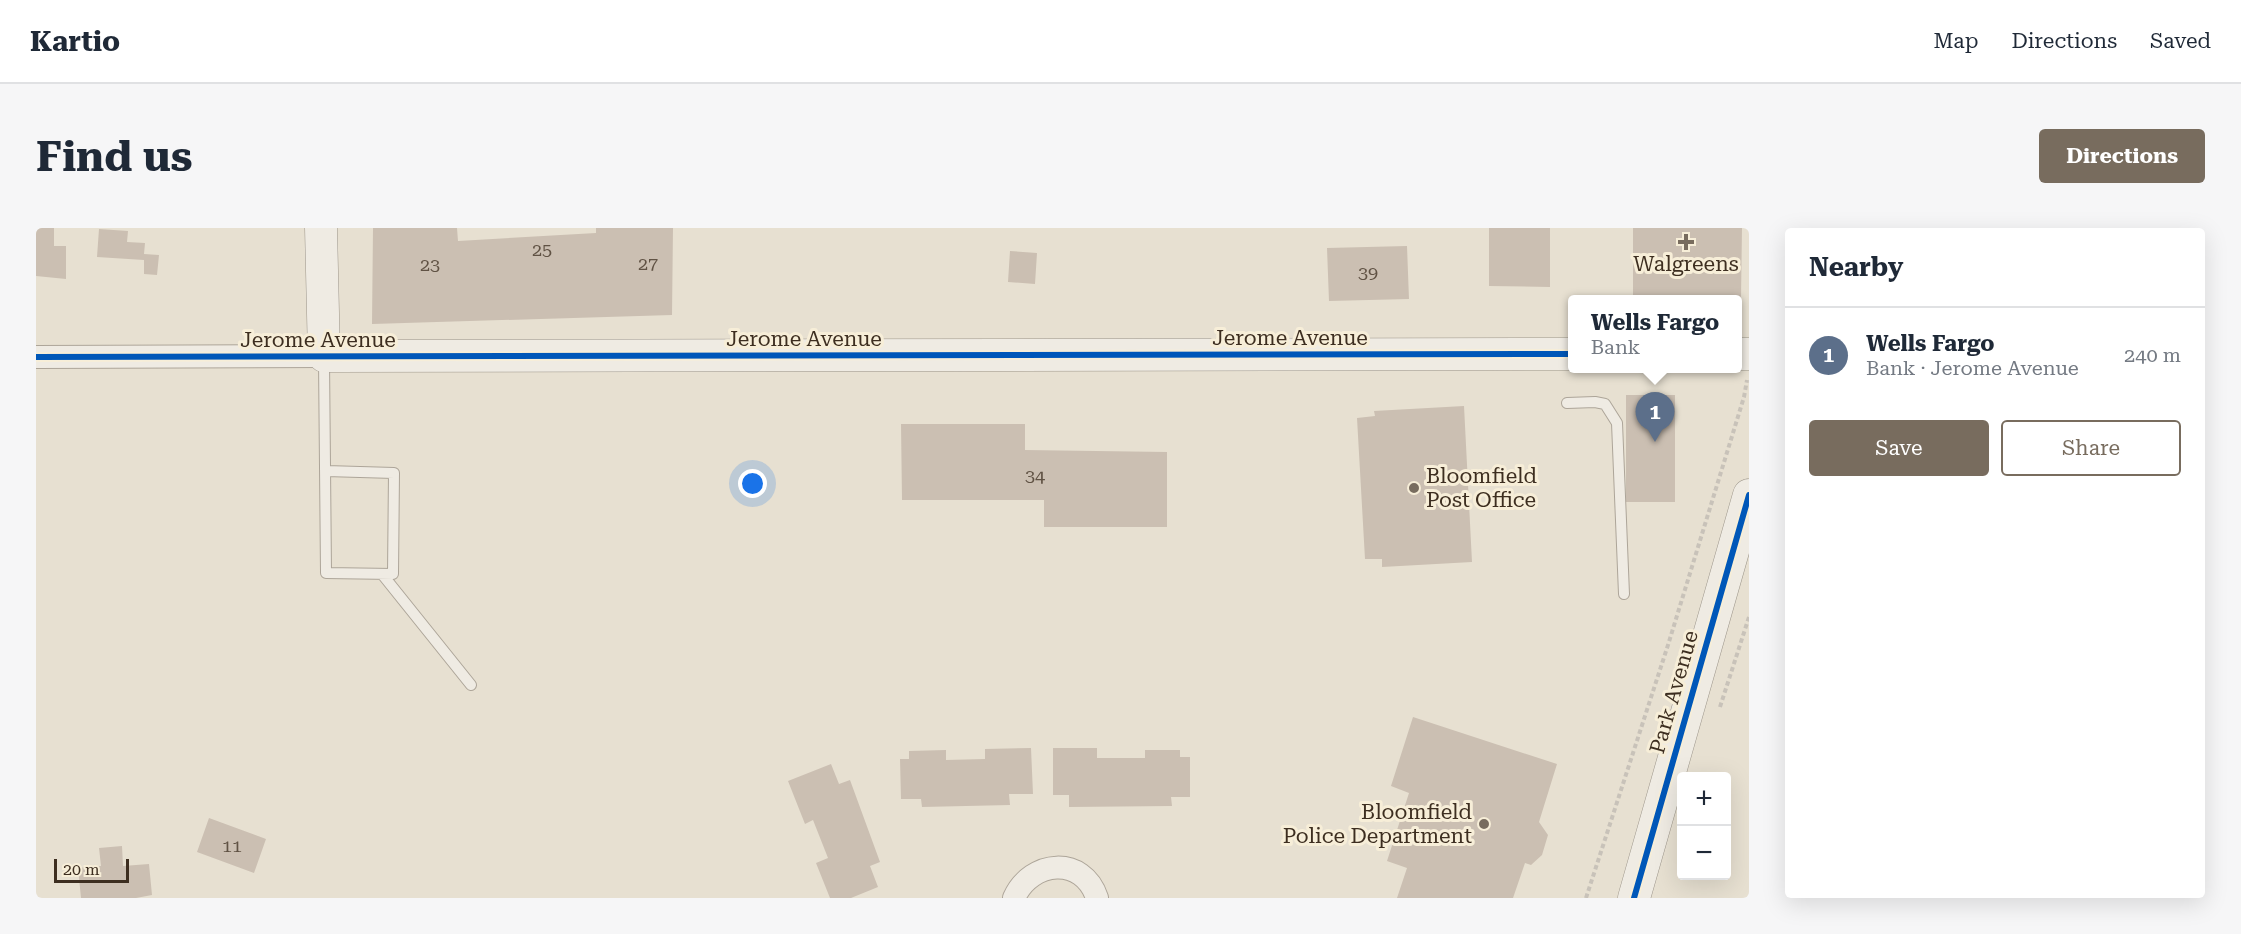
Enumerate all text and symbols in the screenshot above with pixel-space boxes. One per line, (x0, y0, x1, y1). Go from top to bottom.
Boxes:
text: Kartio (30, 25, 120, 58)
text: Map (1934, 29, 1978, 53)
text: Directions (2011, 29, 2117, 53)
text: Saved (2150, 29, 2211, 53)
button: Directions (2039, 129, 2205, 183)
text: Find us (36, 132, 193, 181)
marker: Walgreens (1679, 235, 1693, 249)
house number: 25 (532, 239, 552, 260)
place label: Walgreens (1633, 252, 1739, 276)
text: Nearby (1809, 252, 1903, 282)
house number: 27 (638, 253, 658, 274)
house number: 23 (420, 254, 440, 275)
house number: 39 (1358, 262, 1378, 283)
popup (1568, 295, 1742, 373)
text: Wells Fargo (1591, 310, 1719, 335)
street label: Jerome Avenue (1212, 326, 1368, 350)
street label: Jerome Avenue (726, 327, 882, 351)
street label: Jerome Avenue (240, 328, 396, 352)
text: Wells Fargo (1866, 331, 1994, 356)
text: Bank (1591, 335, 1640, 359)
text: 1 (1823, 343, 1834, 367)
text: 240 m (2124, 343, 2181, 367)
text: Bank · Jerome Avenue (1866, 356, 2079, 380)
pin: 1 (1636, 392, 1674, 442)
button: Save (1809, 420, 1989, 476)
button: Share (2001, 420, 2181, 476)
place label: Bloomfield Post Office (1426, 464, 1537, 512)
house number: 34 (1025, 465, 1045, 486)
your location (738, 469, 767, 498)
marker: Bloomfield Post Office (1407, 481, 1421, 495)
street label: Park Avenue (1645, 628, 1703, 756)
map controls (1677, 772, 1731, 880)
button: + (1677, 772, 1731, 826)
place label: Bloomfield Police Department (1283, 800, 1473, 848)
marker: Bloomfield Police Department (1477, 817, 1491, 831)
button: − (1677, 826, 1731, 880)
house number: 11 (222, 835, 242, 856)
scale bar (54, 856, 129, 884)
text: 20 m (63, 860, 100, 879)

